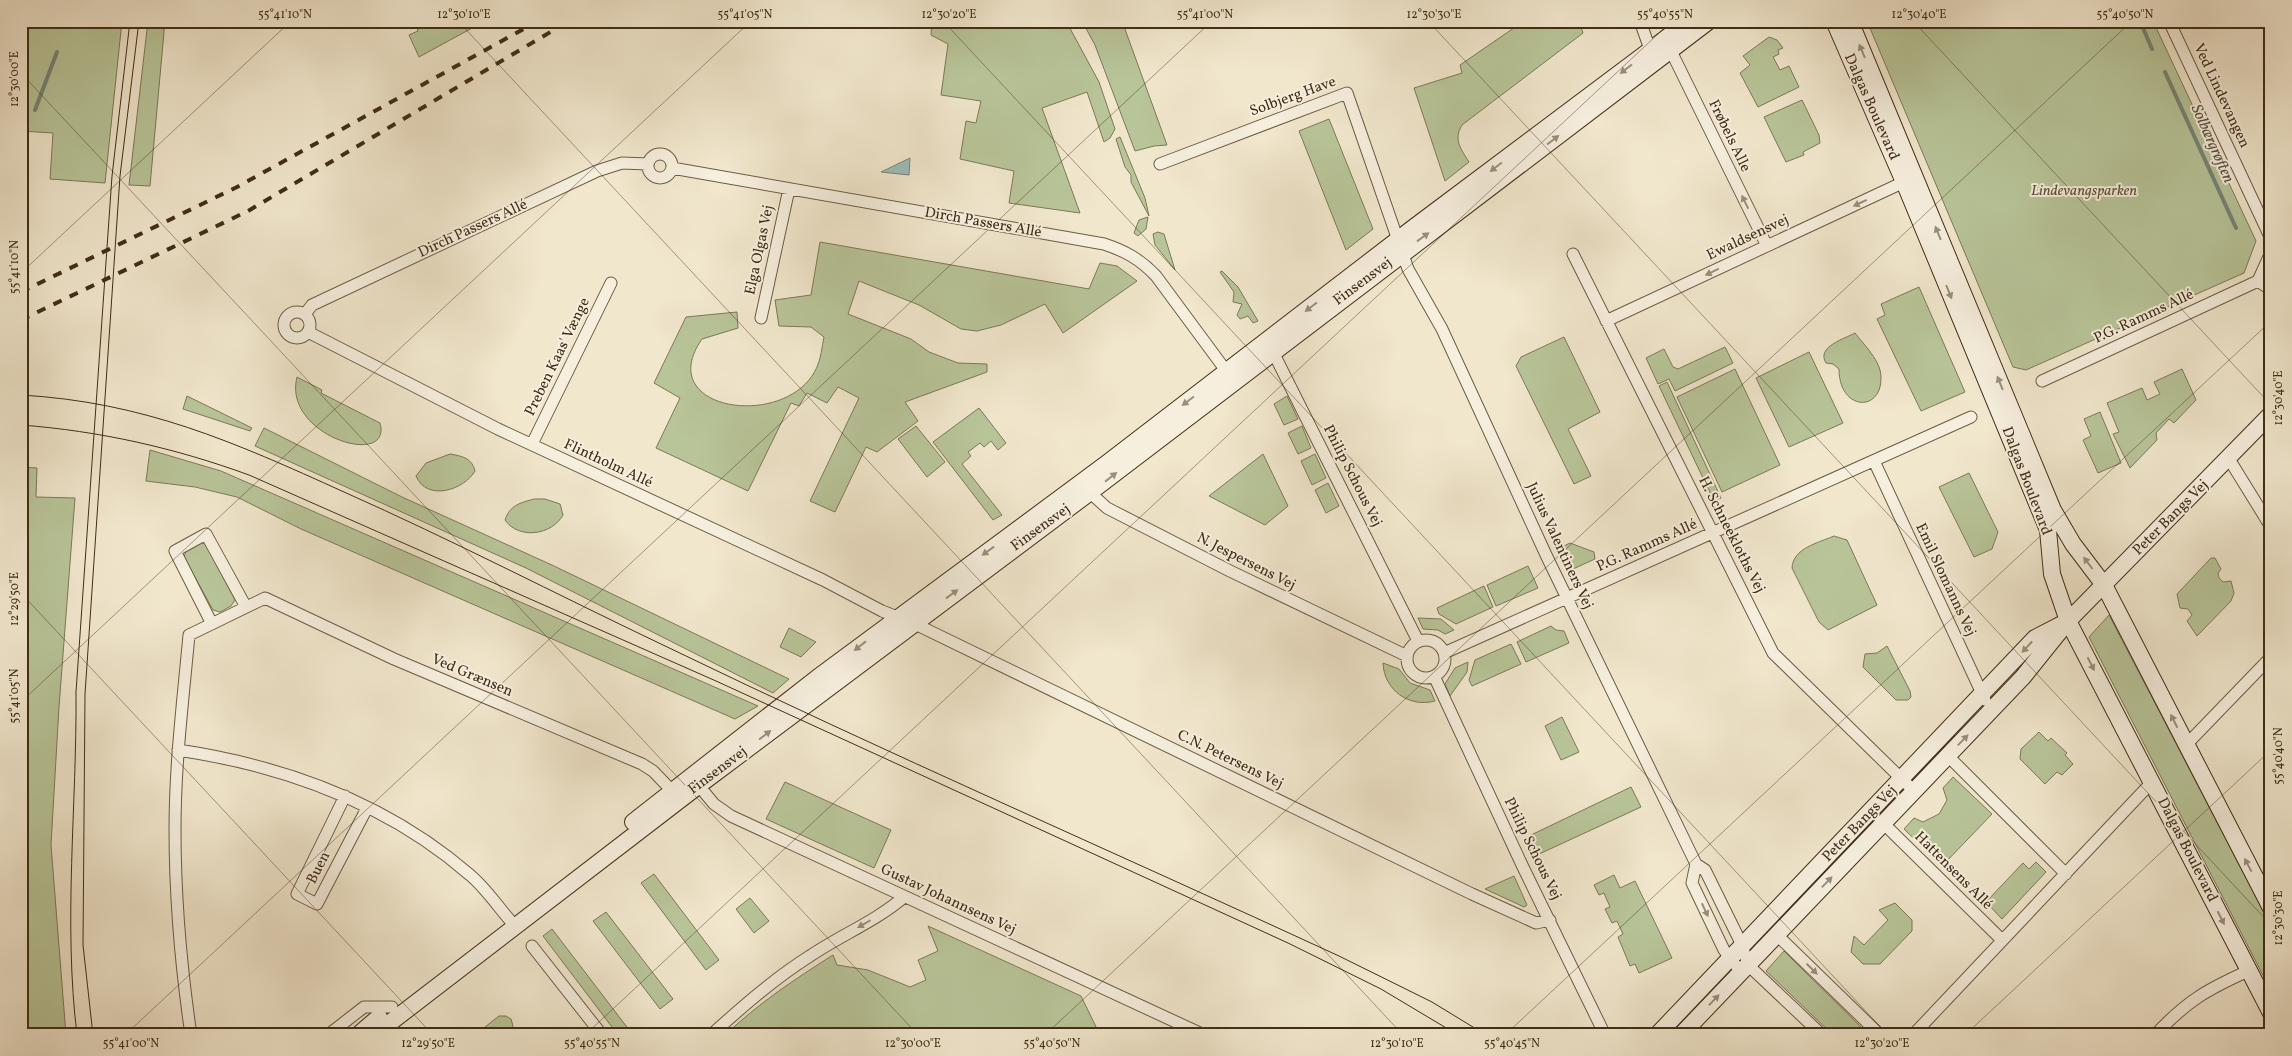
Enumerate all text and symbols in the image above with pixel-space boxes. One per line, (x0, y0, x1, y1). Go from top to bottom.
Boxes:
text: 55°41'10"N (258, 7, 312, 23)
text: 12°30'10"E (437, 7, 491, 23)
text: 55°41'05"N (718, 7, 773, 23)
text: 12°30'20"E (921, 7, 977, 23)
text: 55°41'00"N (1177, 7, 1233, 23)
text: 12°30'30"E (1407, 7, 1461, 23)
text: 55°40'55"N (1637, 7, 1693, 23)
text: 12°30'40"E (1892, 7, 1946, 23)
text: 55°40'50"N (2097, 7, 2154, 23)
street label: Ved Lindevangen (2188, 40, 2254, 152)
one-way arrow (1858, 44, 1866, 58)
street label: Dalgas Boulevard (1838, 50, 1904, 164)
text: 12°30'00"E (7, 51, 23, 107)
one-way arrow (1619, 64, 1633, 74)
street label: Solbjerg Have (1247, 72, 1339, 122)
street label: Frøbels Alle (1702, 96, 1756, 176)
water label: Solbærgrøften (2185, 101, 2239, 187)
one-way arrow (1546, 135, 1560, 145)
one-way arrow (1490, 161, 1503, 172)
park label: Lindevangsparken (2031, 181, 2137, 202)
street label: Dirch Passers Allé (415, 194, 531, 264)
one-way arrow (1741, 195, 1749, 209)
one-way arrow (1853, 199, 1867, 207)
street label: Dirch Passers Allé (923, 202, 1043, 244)
street label: Elga Olgas Vej (740, 203, 780, 297)
street label: Ewaldsensvej (1703, 210, 1793, 266)
one-way arrow (1934, 226, 1942, 240)
one-way arrow (1416, 232, 1430, 242)
text: 55°41'10"N (7, 240, 23, 294)
street label: Finsensvej (1329, 253, 1397, 311)
one-way arrow (1705, 268, 1719, 276)
one-way arrow (1946, 285, 1954, 299)
street label: P.G. Ramms Allé (2090, 285, 2198, 349)
street label: Preben Kaas' Vænge (520, 294, 596, 420)
one-way arrow (1305, 302, 1318, 313)
text: 12°30'40"E (2271, 371, 2287, 425)
one-way arrow (1996, 375, 2004, 390)
one-way arrow (1181, 396, 1195, 406)
street label: Philip Schous Vej (1317, 421, 1387, 531)
street label: Dalgas Boulevard (1996, 424, 2056, 538)
street label: Flintholm Allé (560, 434, 656, 494)
one-way arrow (1104, 471, 1117, 482)
street label: H. Schneekloths Vej (1692, 473, 1770, 597)
street label: Peter Bangs Vej (2128, 475, 2214, 561)
street label: Julius Valentiners Vej (1520, 479, 1598, 613)
street label: Finsensvej (1007, 499, 1075, 557)
street label: P.G. Ramms Allé (1593, 514, 1701, 578)
street label: Emil Slomanns Vej (1910, 520, 1980, 640)
street label: N. Jespersens Vej (1193, 528, 1299, 596)
one-way arrow (981, 546, 995, 556)
one-way arrow (2082, 557, 2093, 570)
text: 12°29'50"E (7, 572, 23, 626)
one-way arrow (945, 589, 959, 599)
one-way arrow (2022, 640, 2033, 653)
one-way arrow (854, 641, 867, 652)
street label: Ved Grænsen (428, 649, 516, 703)
one-way arrow (2087, 657, 2095, 671)
text: 55°41'05"N (7, 668, 23, 723)
one-way arrow (2170, 713, 2178, 728)
street label: C.N. Petersens Vej (1173, 725, 1287, 795)
text: 55°40'40"N (2271, 727, 2287, 785)
one-way arrow (758, 730, 771, 741)
one-way arrow (1957, 734, 1969, 746)
street label: Finsensvej (684, 742, 752, 800)
street label: Peter Bangs Vej (1818, 781, 1902, 867)
street label: Philip Schous Vej (1498, 794, 1566, 904)
street label: Dalgas Boulevard (2152, 794, 2222, 906)
street label: Hattensens Allé (1909, 827, 1997, 915)
street label: Buen (302, 848, 336, 888)
one-way arrow (2244, 858, 2252, 873)
street label: Gustav Johannsens Vej (877, 859, 1019, 941)
one-way arrow (1821, 877, 1833, 889)
text: 12°30'30"E (2271, 891, 2287, 945)
one-way arrow (1701, 903, 1709, 917)
one-way arrow (2217, 911, 2225, 925)
one-way arrow (857, 920, 872, 928)
one-way arrow (1805, 963, 1817, 975)
one-way arrow (1708, 994, 1720, 1006)
text: 55°41'00"N (103, 1036, 159, 1052)
text: 12°29'50"E (401, 1036, 455, 1052)
text: 55°40'55"N (564, 1036, 620, 1052)
text: 12°30'00"E (885, 1036, 941, 1052)
text: 55°40'50"N (1024, 1036, 1081, 1052)
text: 12°30'10"E (1370, 1036, 1424, 1052)
text: 55°40'45"N (1484, 1036, 1540, 1052)
text: 12°30'20"E (1854, 1036, 1910, 1052)

